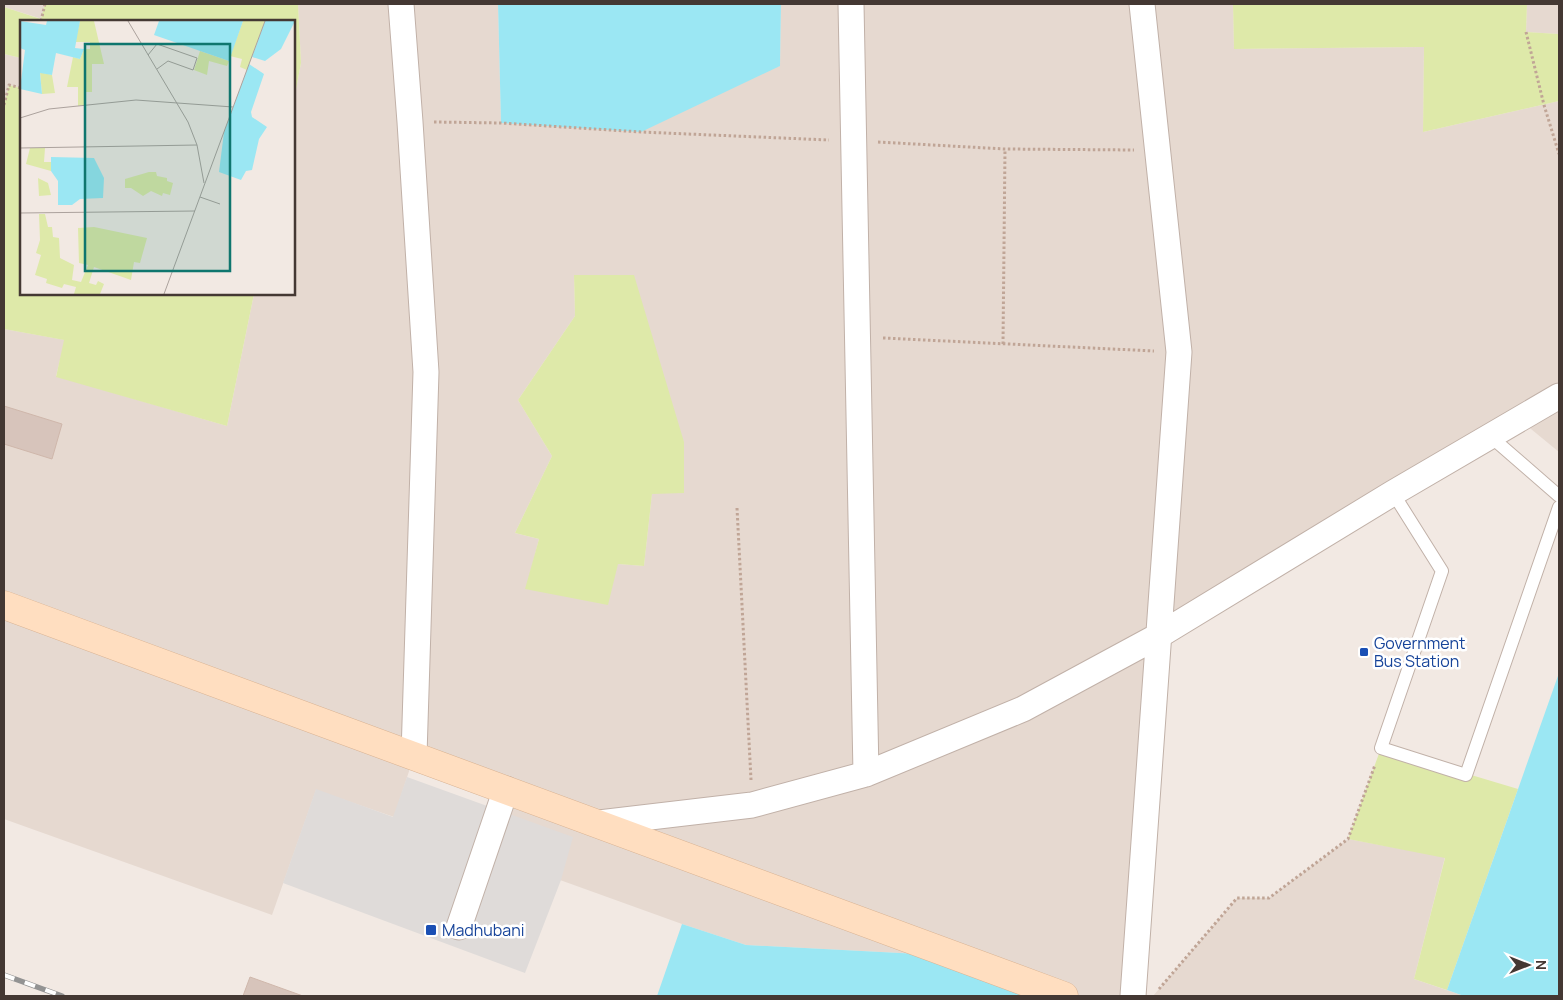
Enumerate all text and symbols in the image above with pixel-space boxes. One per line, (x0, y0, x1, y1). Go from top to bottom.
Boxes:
inset map (20, 20, 295, 295)
place label: Government Bus Station (1374, 632, 1465, 672)
marker: Government Bus Station (1358, 646, 1370, 658)
place label: Madhubani (442, 919, 524, 941)
marker: Madhubani (424, 923, 438, 937)
north arrow (1503, 940, 1553, 990)
text: N (1532, 960, 1551, 970)

